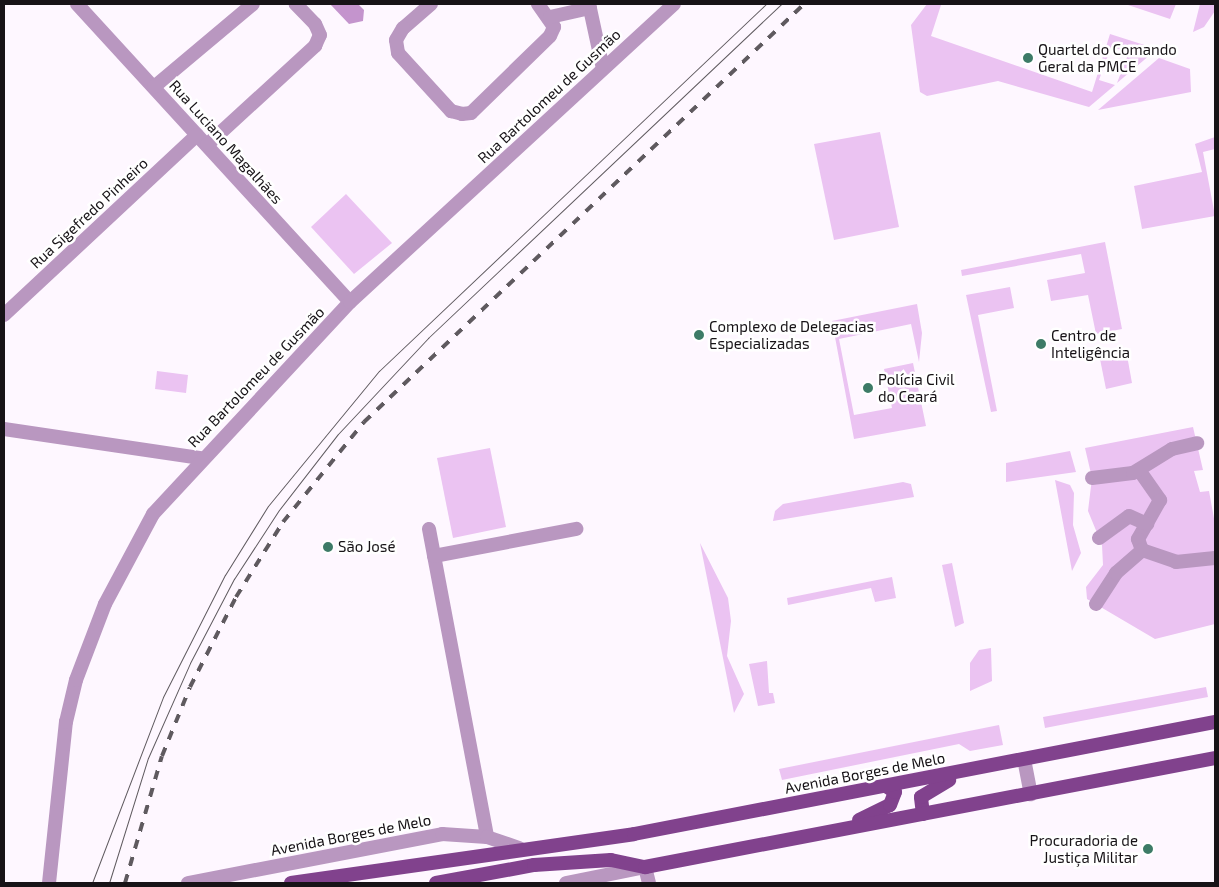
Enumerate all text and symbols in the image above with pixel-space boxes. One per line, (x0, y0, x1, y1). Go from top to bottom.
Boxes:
street label: Rua Bartolomeu de Gusmão (474, 25, 624, 167)
place label: Quartel do Comando Geral da PMCE (1038, 40, 1177, 75)
marker: Quartel do Comando Geral da PMCE (1022, 52, 1034, 64)
street label: Rua Luciano Magalhães (166, 76, 286, 208)
street label: Rua Sigefredo Pinheiro (27, 154, 151, 272)
street label: Rua Bartolomeu de Gusmão (184, 303, 328, 451)
place label: Complexo de Delegacias Especializadas (709, 317, 874, 352)
place label: Centro de Inteligência (1051, 326, 1130, 361)
marker: Complexo de Delegacias Especializadas (693, 329, 705, 341)
marker: Centro de Inteligência (1035, 338, 1047, 350)
place label: Polícia Civil do Ceará (878, 370, 954, 405)
marker: Polícia Civil do Ceará (862, 382, 874, 394)
place label: São José (338, 538, 396, 556)
marker: São José (322, 541, 334, 553)
street label: Avenida Borges de Melo (783, 749, 947, 797)
street label: Avenida Borges de Melo (269, 811, 433, 859)
place label: Procuradoria de Justiça Militar (1030, 831, 1138, 866)
marker: Procuradoria de Justiça Militar (1142, 843, 1154, 855)

